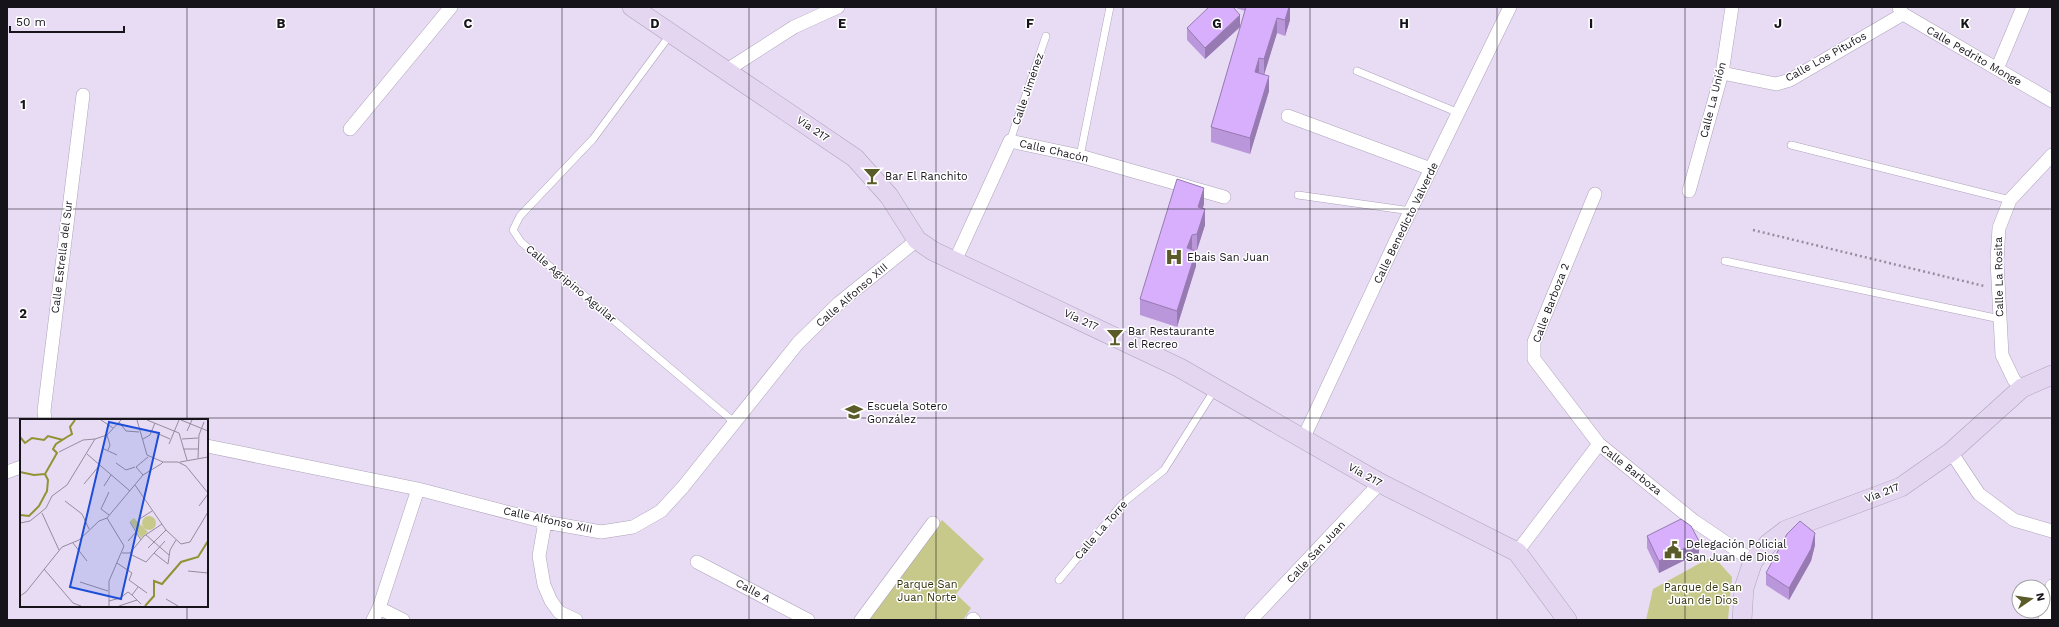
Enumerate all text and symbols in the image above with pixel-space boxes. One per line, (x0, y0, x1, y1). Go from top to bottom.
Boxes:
scale bar (10, 8, 124, 34)
text: 50 m (16, 15, 46, 29)
text: B (277, 16, 286, 31)
text: C (464, 16, 473, 31)
text: D (650, 16, 660, 31)
text: E (838, 16, 846, 31)
text: F (1026, 16, 1034, 31)
text: G (1212, 16, 1222, 31)
text: H (1399, 16, 1409, 31)
text: I (1589, 16, 1593, 31)
text: J (1774, 16, 1782, 31)
text: K (1960, 16, 1970, 31)
street label: Calle Pedrito Monge (1924, 23, 2024, 89)
street label: Calle Los Pitufos (1783, 29, 1869, 85)
street label: Calle Jiménez (1010, 51, 1046, 127)
street label: Calle La Unión (1697, 61, 1729, 139)
text: 1 (20, 97, 26, 112)
street label: Vía 217 (794, 113, 832, 145)
street label: Calle Chacón (1018, 137, 1090, 165)
street label: Calle Benedicto Valverde (1371, 160, 1441, 286)
bar icon: Bar El Ranchito (862, 166, 882, 186)
place label: Bar El Ranchito (885, 170, 968, 183)
street label: Calle Estrella del Sur (49, 199, 75, 314)
street label: Calle La Rosita (1992, 237, 2006, 317)
street label: Calle Agripino Aguilar (523, 242, 619, 326)
hospital icon: Ebais San Juan (1164, 247, 1184, 267)
place label: Ebais San Juan (1187, 251, 1269, 264)
street label: Calle Alfonso XIII (813, 260, 891, 330)
street label: Calle Barboza 2 (1530, 261, 1572, 345)
text: 2 (19, 306, 27, 321)
street label: Vía 217 (1062, 306, 1100, 334)
place label: Bar Restaurante el Recreo (1128, 325, 1215, 351)
bar icon: Bar Restaurante el Recreo (1105, 327, 1125, 347)
place label: Escuela Sotero González (867, 400, 948, 426)
school or university icon: Escuela Sotero González (844, 402, 864, 422)
inset map (20, 419, 208, 607)
street label: Calle Barboza (1598, 442, 1664, 498)
street label: Vía 217 (1346, 460, 1384, 490)
street label: Vía 217 (1863, 480, 1901, 506)
street label: Calle La Torre (1072, 498, 1130, 562)
street label: Calle Alfonso XIII (502, 504, 594, 536)
street label: Calle San Juan (1284, 518, 1348, 586)
place label: Delegación Policial San Juan de Dios (1686, 538, 1787, 564)
public building icon: Delegación Policial San Juan de Dios (1663, 540, 1683, 560)
street label: Calle A (733, 576, 773, 606)
park label: Parque San Juan Norte (896, 578, 958, 604)
north arrow (2011, 579, 2051, 619)
park label: Parque de San Juan de Dios (1664, 581, 1742, 607)
text: N (2033, 591, 2048, 602)

